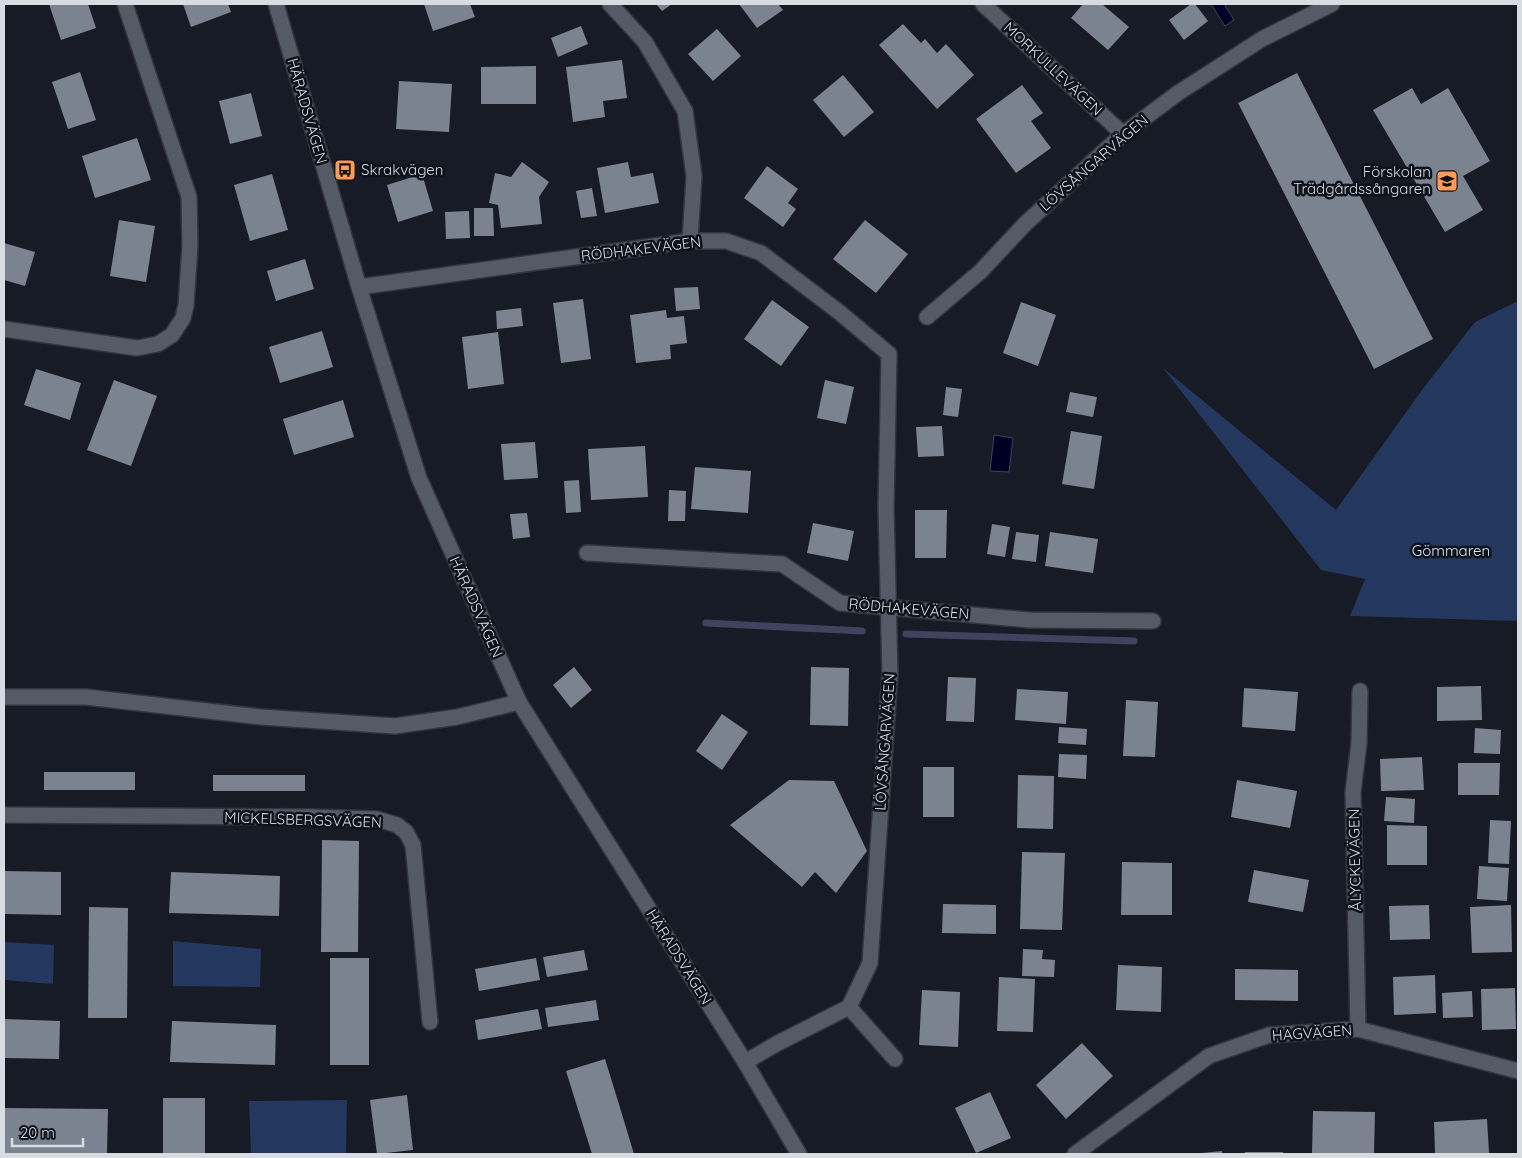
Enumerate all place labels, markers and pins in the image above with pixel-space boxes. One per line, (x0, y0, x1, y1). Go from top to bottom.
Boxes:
bus stop icon: Skrakvägen (333, 158, 357, 182)
place label: Skrakvägen (361, 160, 443, 179)
place label: Förskolan Trädgårdssångaren (1293, 162, 1431, 198)
school or university icon: Förskolan Trädgårdssångaren (1435, 169, 1459, 193)

